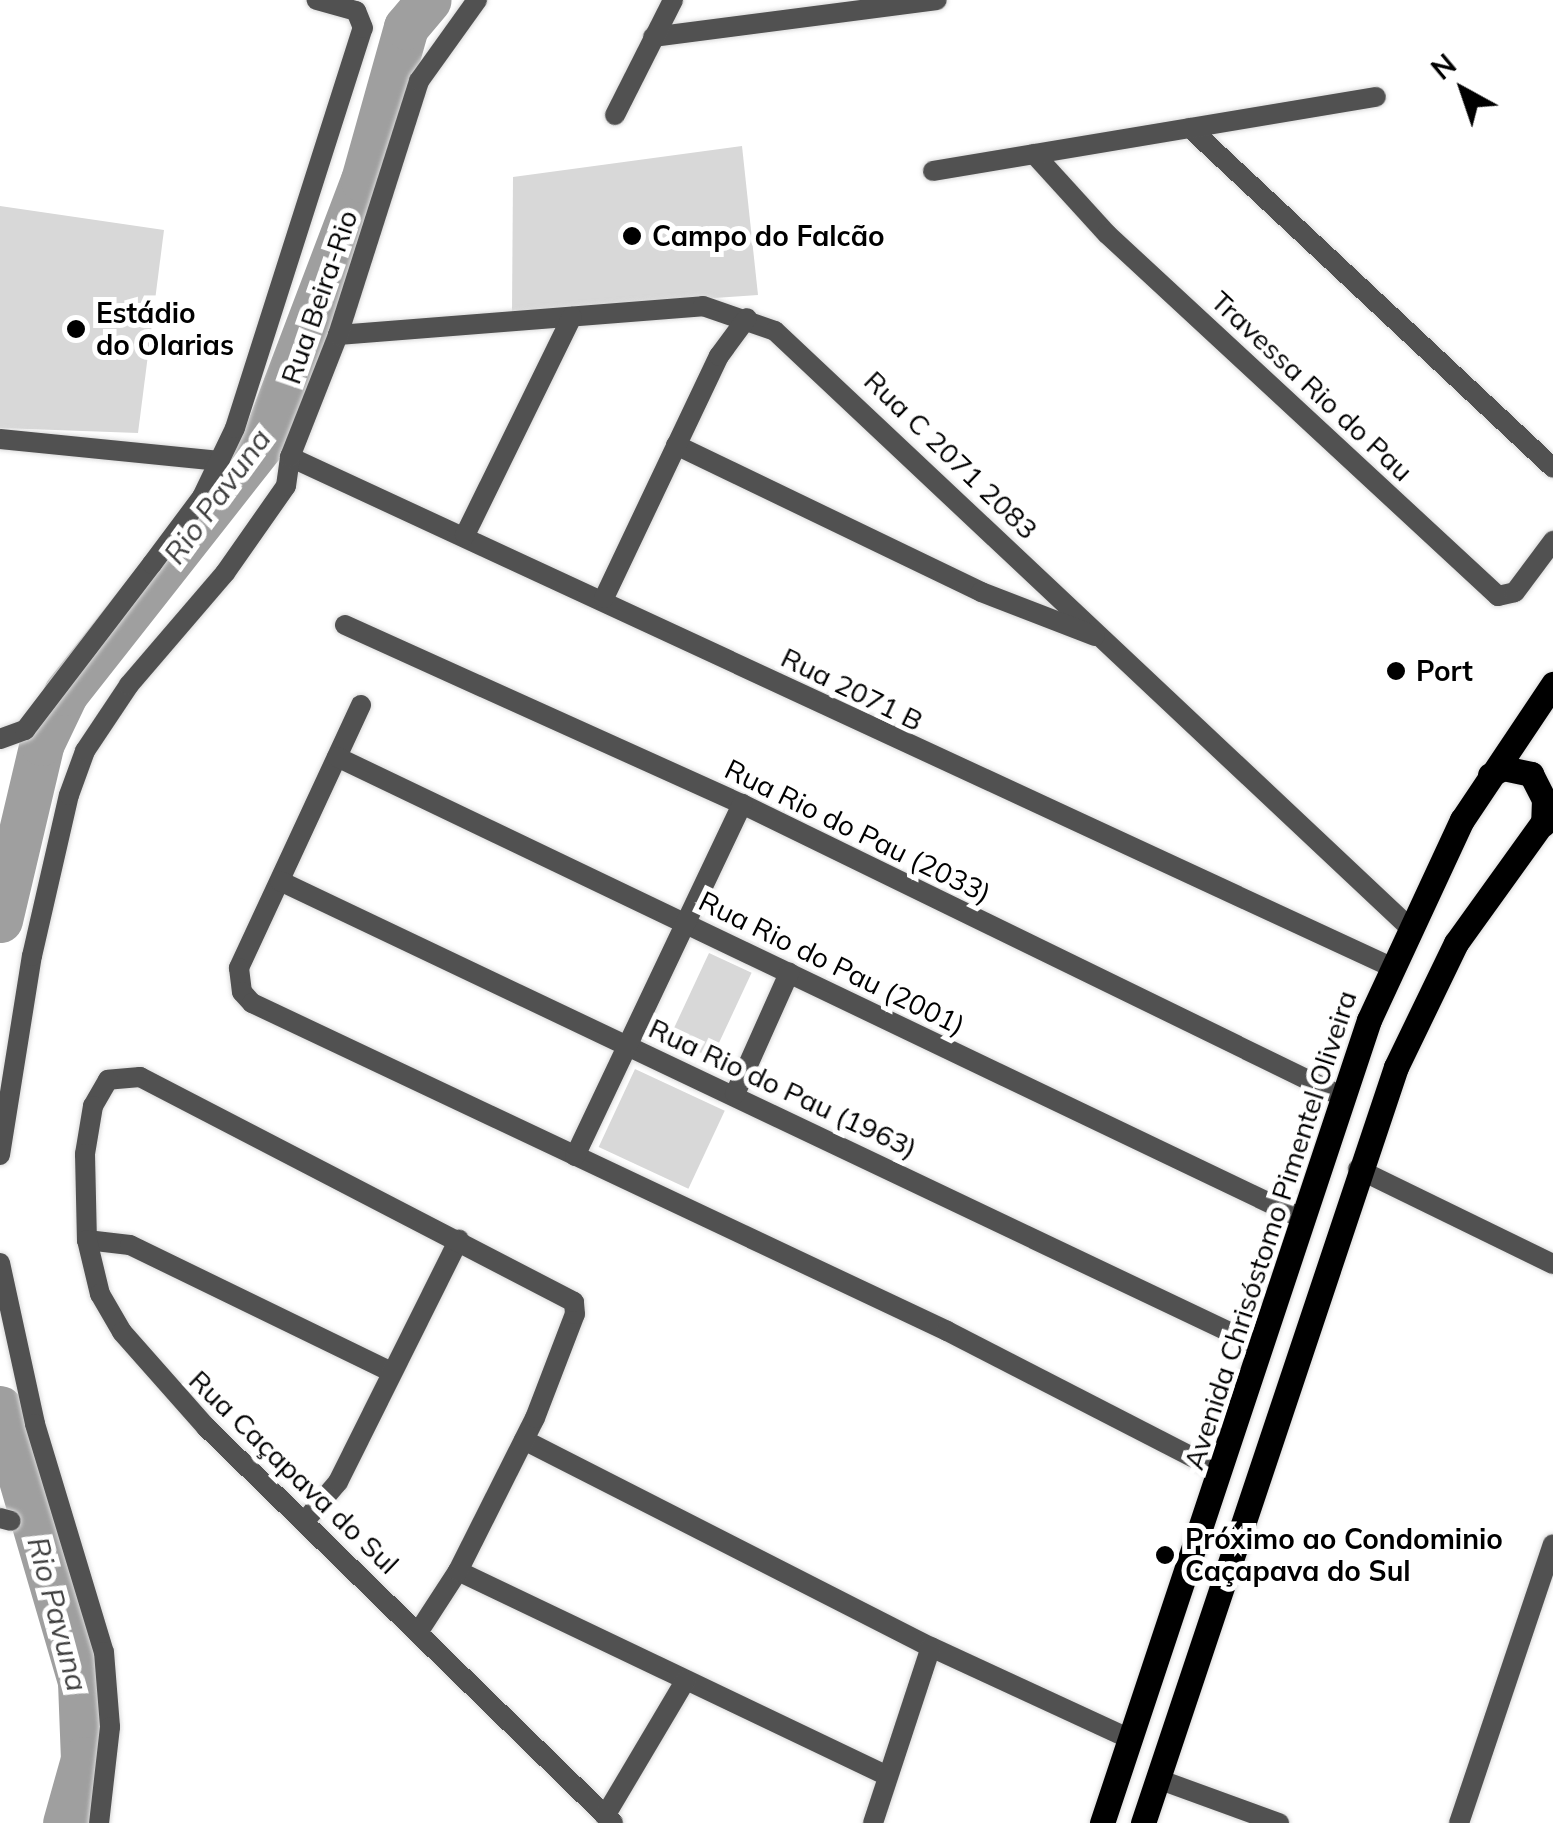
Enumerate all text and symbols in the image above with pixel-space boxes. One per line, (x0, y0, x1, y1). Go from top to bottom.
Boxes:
north arrow (1413, 40, 1513, 140)
text: N (1424, 46, 1463, 87)
street label: Rua Beira-Rio (274, 206, 364, 388)
place label: Campo do Falcão (652, 219, 885, 253)
marker: Campo do Falcão (621, 225, 643, 247)
street label: Travessa Rio do Pau (1204, 284, 1420, 488)
place label: Estádio do Olarias (96, 296, 234, 362)
marker: Estádio do Olarias (65, 318, 87, 340)
street label: Rua C 2071 2083 (857, 364, 1045, 546)
water label: Rio Pavuna (156, 421, 278, 571)
street label: Rua 2071 B (776, 640, 928, 738)
place label: Port (1416, 654, 1473, 688)
marker: Port (1385, 660, 1407, 682)
street label: Rua Rio do Pau (2033) (719, 752, 997, 910)
street label: Rua Rio do Pau (2001) (693, 884, 971, 1042)
street label: Avenida Chrisóstomo Pimentel Oliveira (1177, 986, 1363, 1474)
street label: Rua Rio do Pau (1963) (644, 1011, 922, 1165)
street label: Rua Caçapava do Sul (182, 1363, 406, 1581)
place label: Próximo ao Condominio Caçapava do Sul (1185, 1522, 1503, 1588)
water label: Rio Pavuna (20, 1533, 96, 1695)
marker: Próximo ao Condominio Caçapava do Sul (1154, 1544, 1176, 1566)

